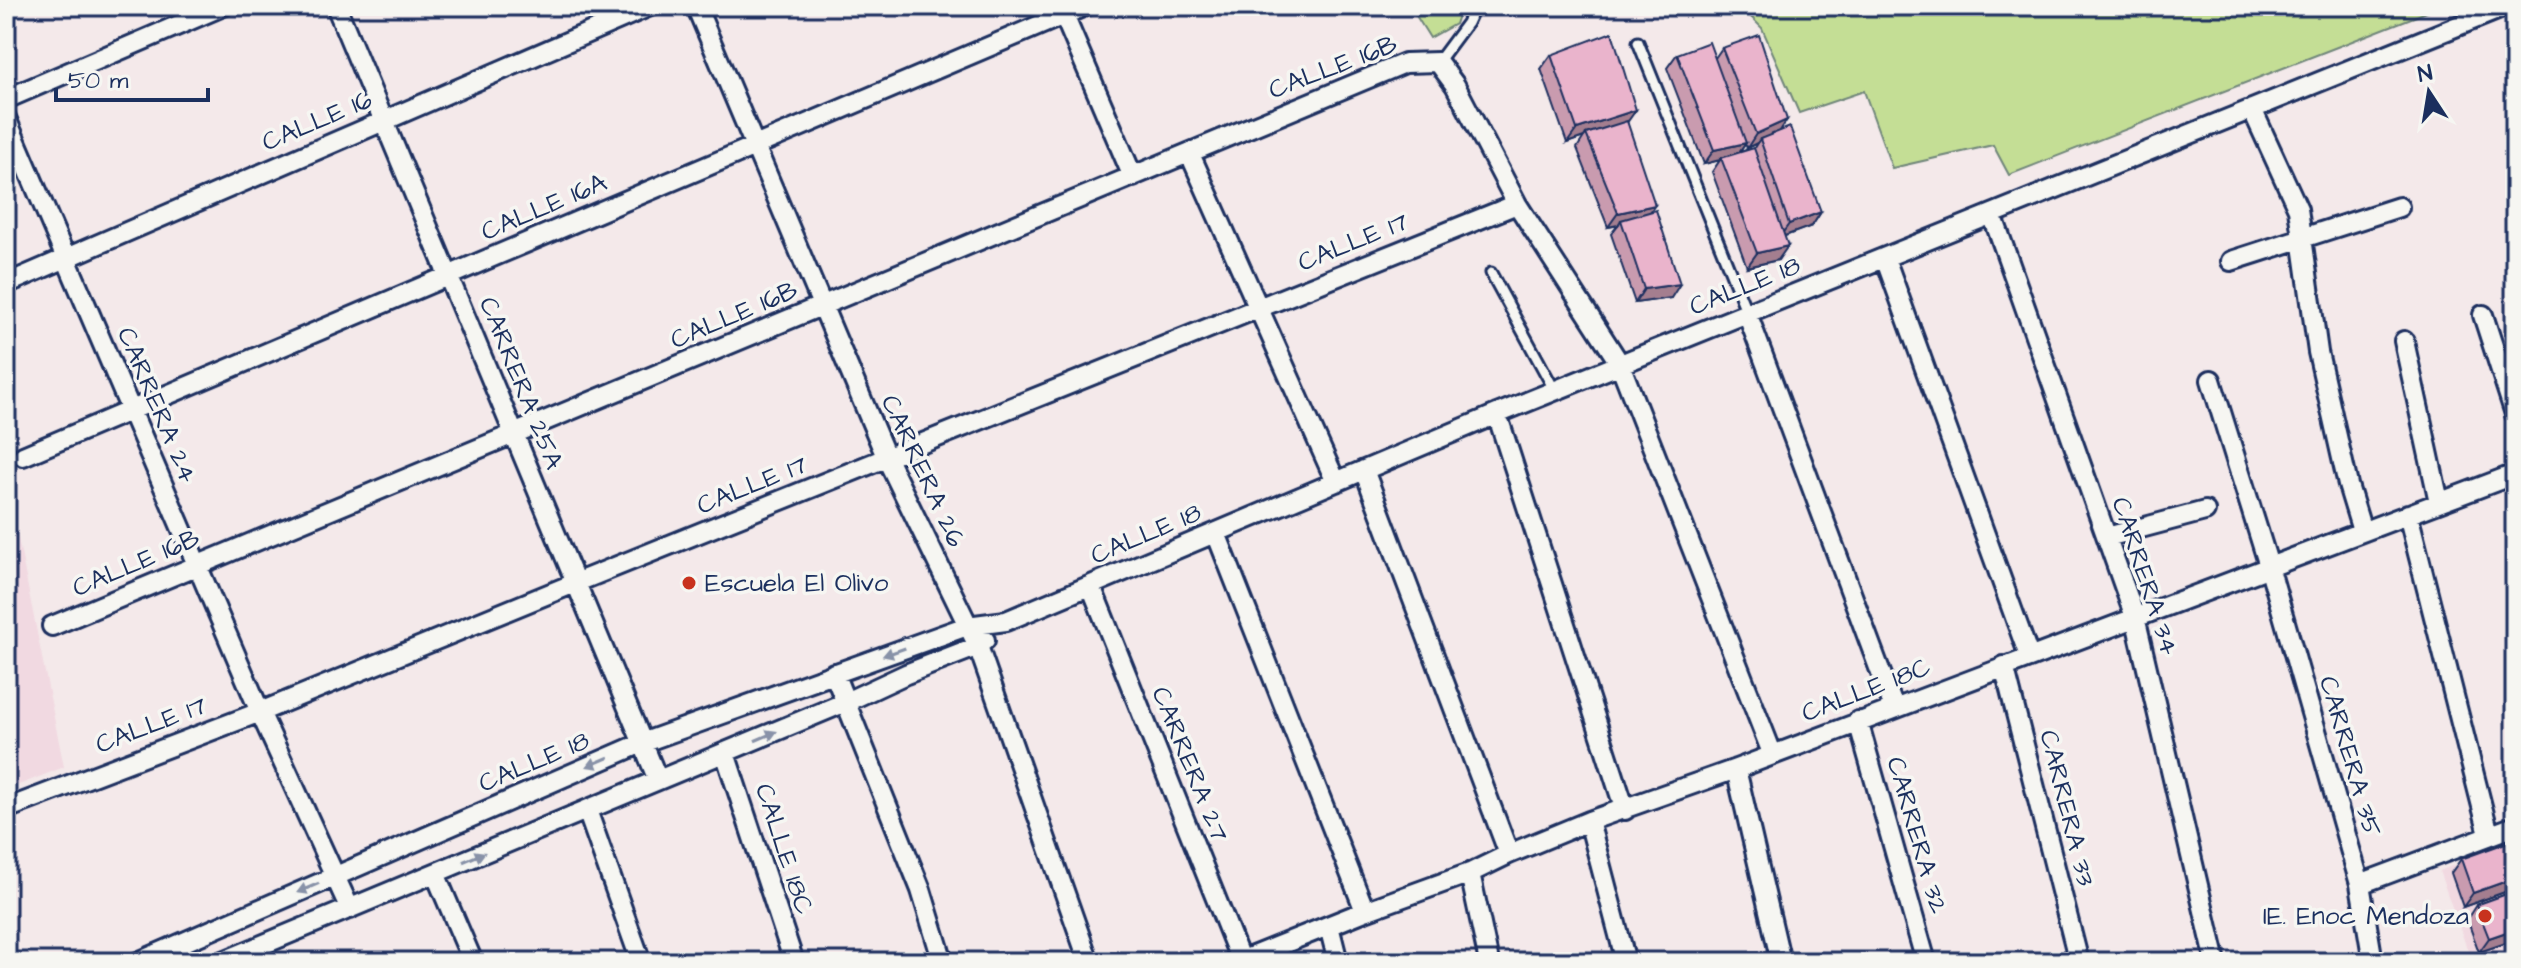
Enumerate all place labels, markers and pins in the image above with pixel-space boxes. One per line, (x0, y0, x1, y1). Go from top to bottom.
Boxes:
place label: Escuela El Olivo (705, 565, 889, 601)
marker: Escuela El Olivo (680, 574, 698, 592)
place label: IE. Enoc Mendoza (2263, 898, 2469, 934)
marker: IE. Enoc Mendoza (2476, 907, 2494, 925)

